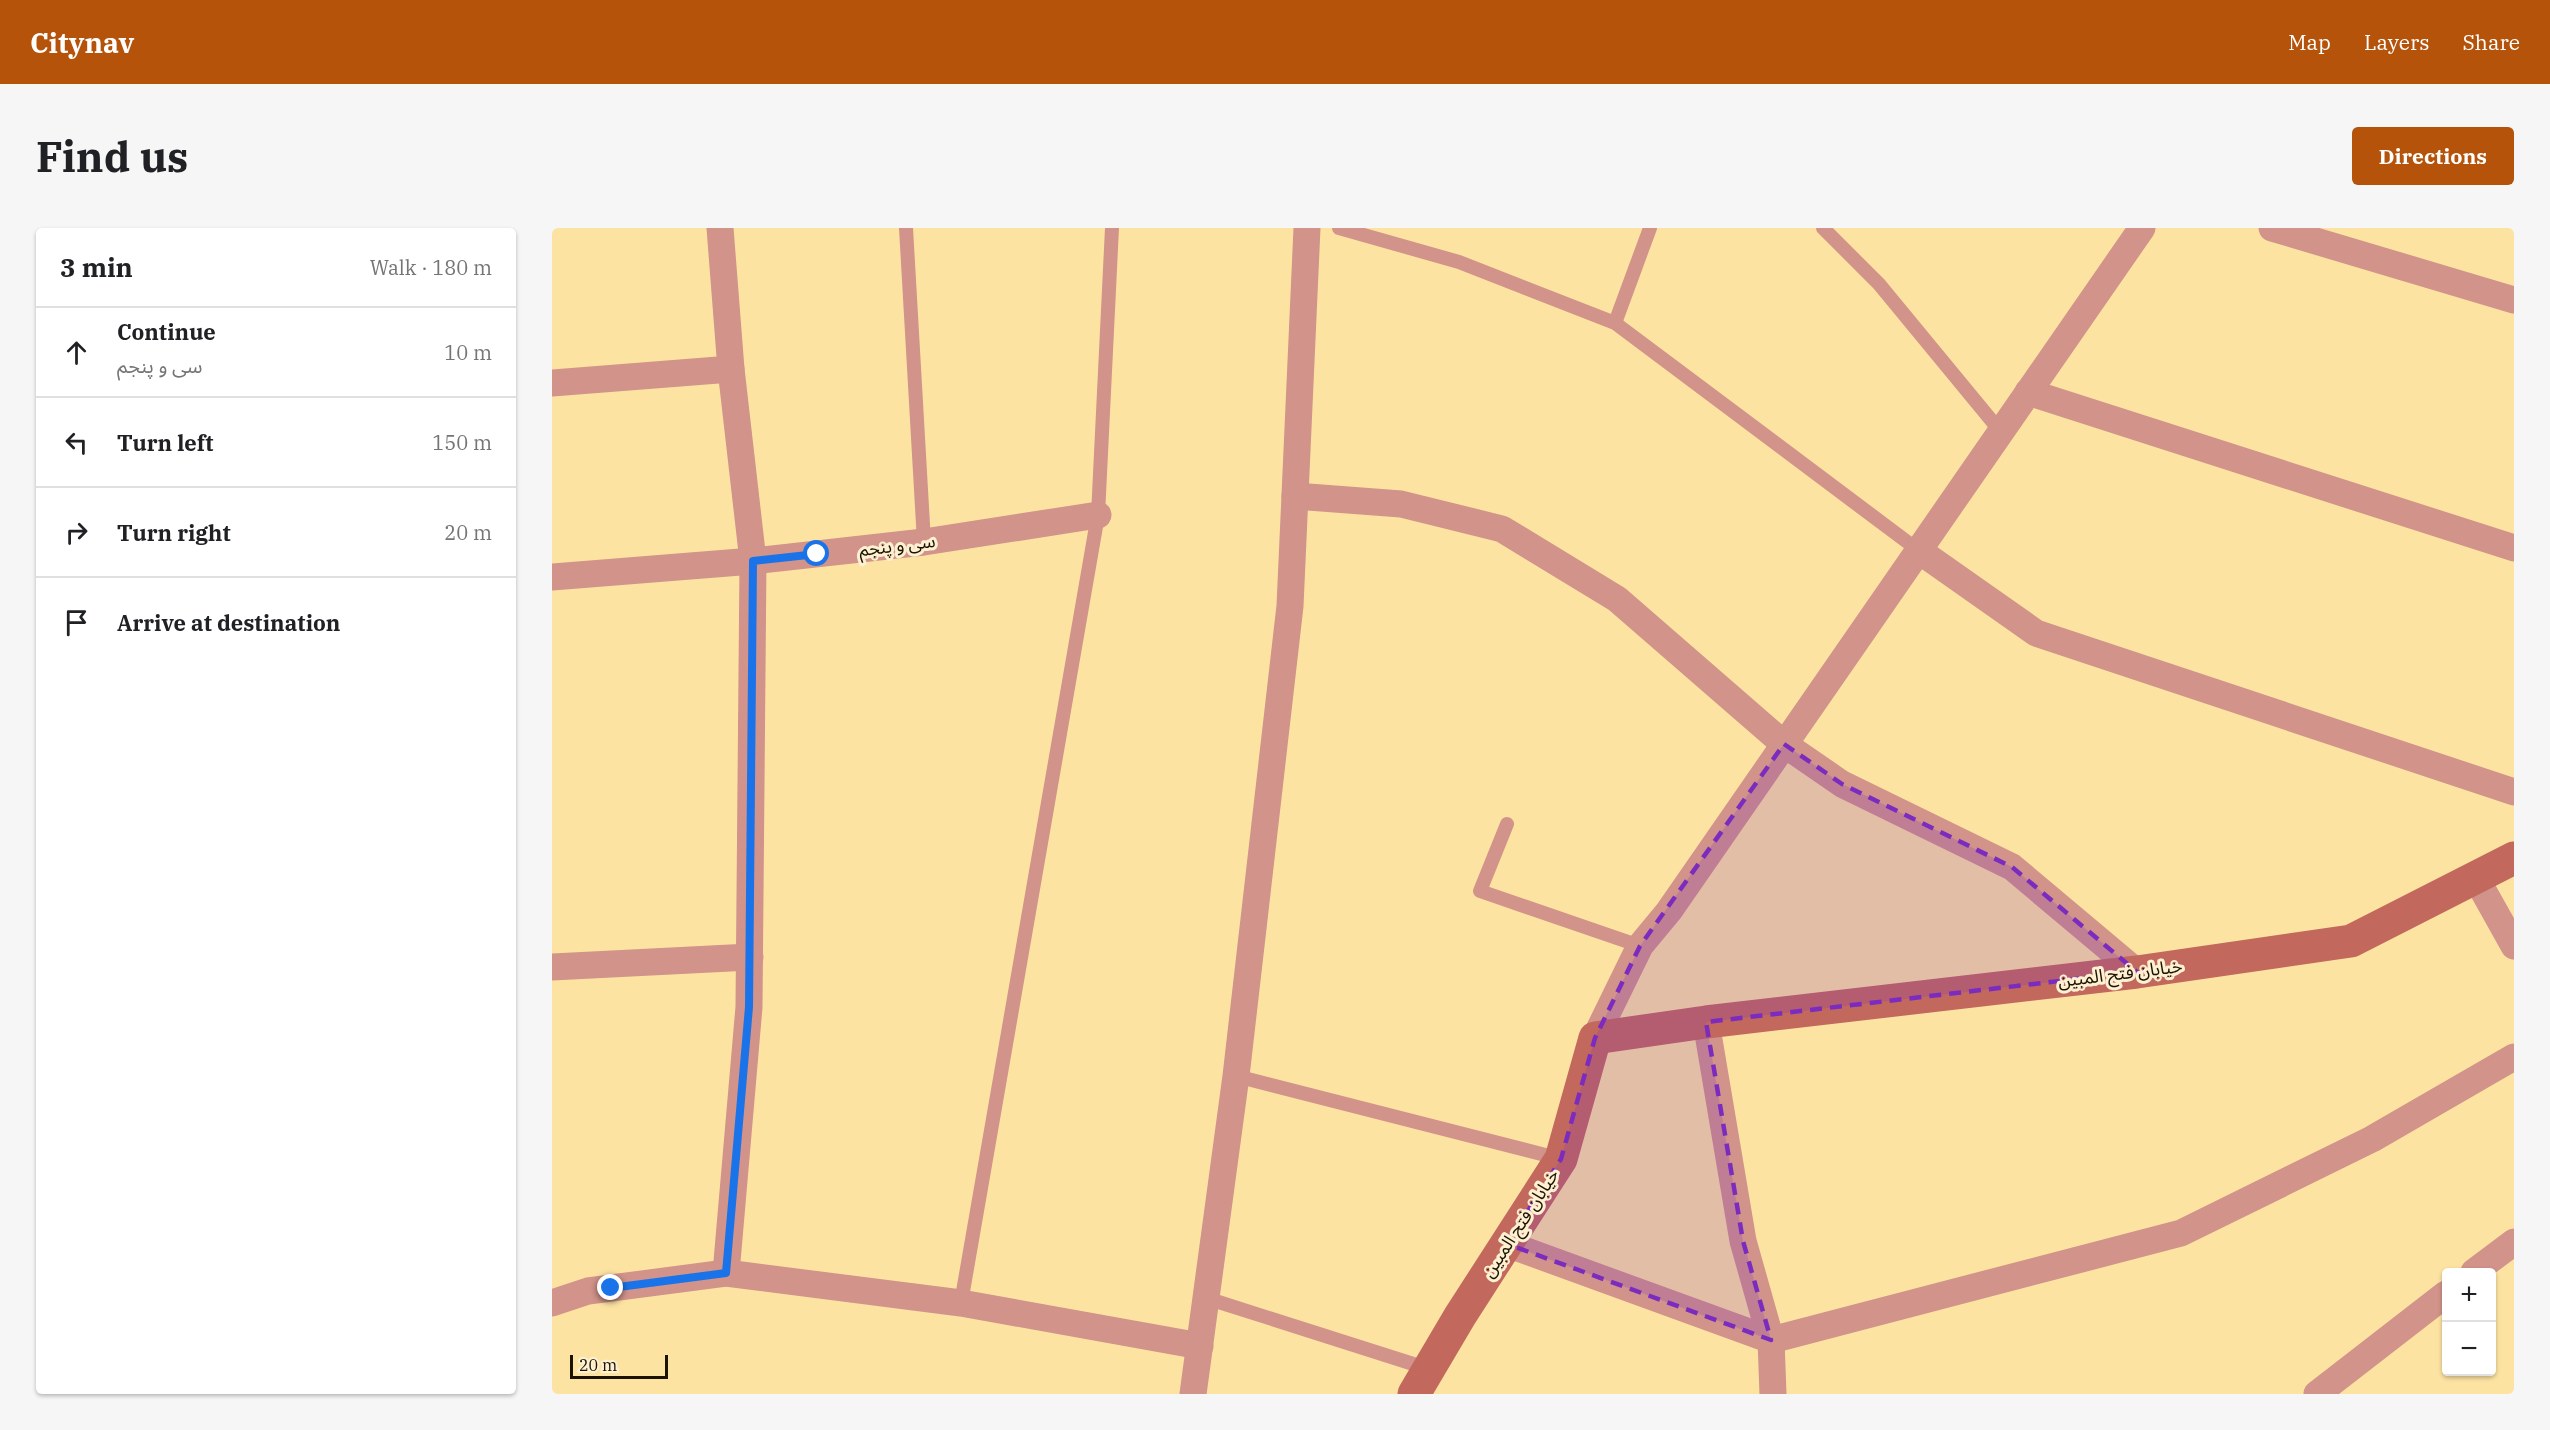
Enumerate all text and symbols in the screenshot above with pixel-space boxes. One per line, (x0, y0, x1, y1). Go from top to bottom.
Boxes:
text: Citynav (30, 24, 134, 61)
text: Map (2288, 28, 2331, 56)
text: Layers (2364, 28, 2430, 56)
text: Share (2463, 28, 2520, 56)
button: Directions (2352, 127, 2514, 185)
text: Find us (36, 129, 188, 184)
text: 3 min (60, 250, 133, 284)
text: Walk · 180 m (370, 254, 492, 281)
text: Continue (117, 317, 216, 346)
icon: ahead (60, 336, 93, 369)
text: 10 m (444, 339, 492, 366)
text: سی و پنجم (117, 352, 202, 379)
icon: left (60, 426, 93, 459)
text: Turn left (117, 428, 213, 457)
text: 150 m (432, 429, 492, 456)
icon: right (60, 516, 93, 549)
text: Turn right (117, 518, 231, 547)
text: 20 m (444, 519, 492, 546)
street label: سی و پنجم (857, 529, 937, 563)
route start (803, 540, 829, 566)
icon: arrive (60, 606, 93, 639)
text: Arrive at destination (117, 608, 340, 637)
street label: خیابان فتح المبین (2056, 954, 2184, 994)
street label: خیابان فتح المبین (1476, 1164, 1565, 1283)
map controls (2442, 1268, 2496, 1376)
button: + (2442, 1268, 2496, 1322)
route end (597, 1274, 623, 1300)
button: − (2442, 1322, 2496, 1376)
scale bar (570, 1352, 668, 1380)
text: 20 m (579, 1355, 617, 1375)

